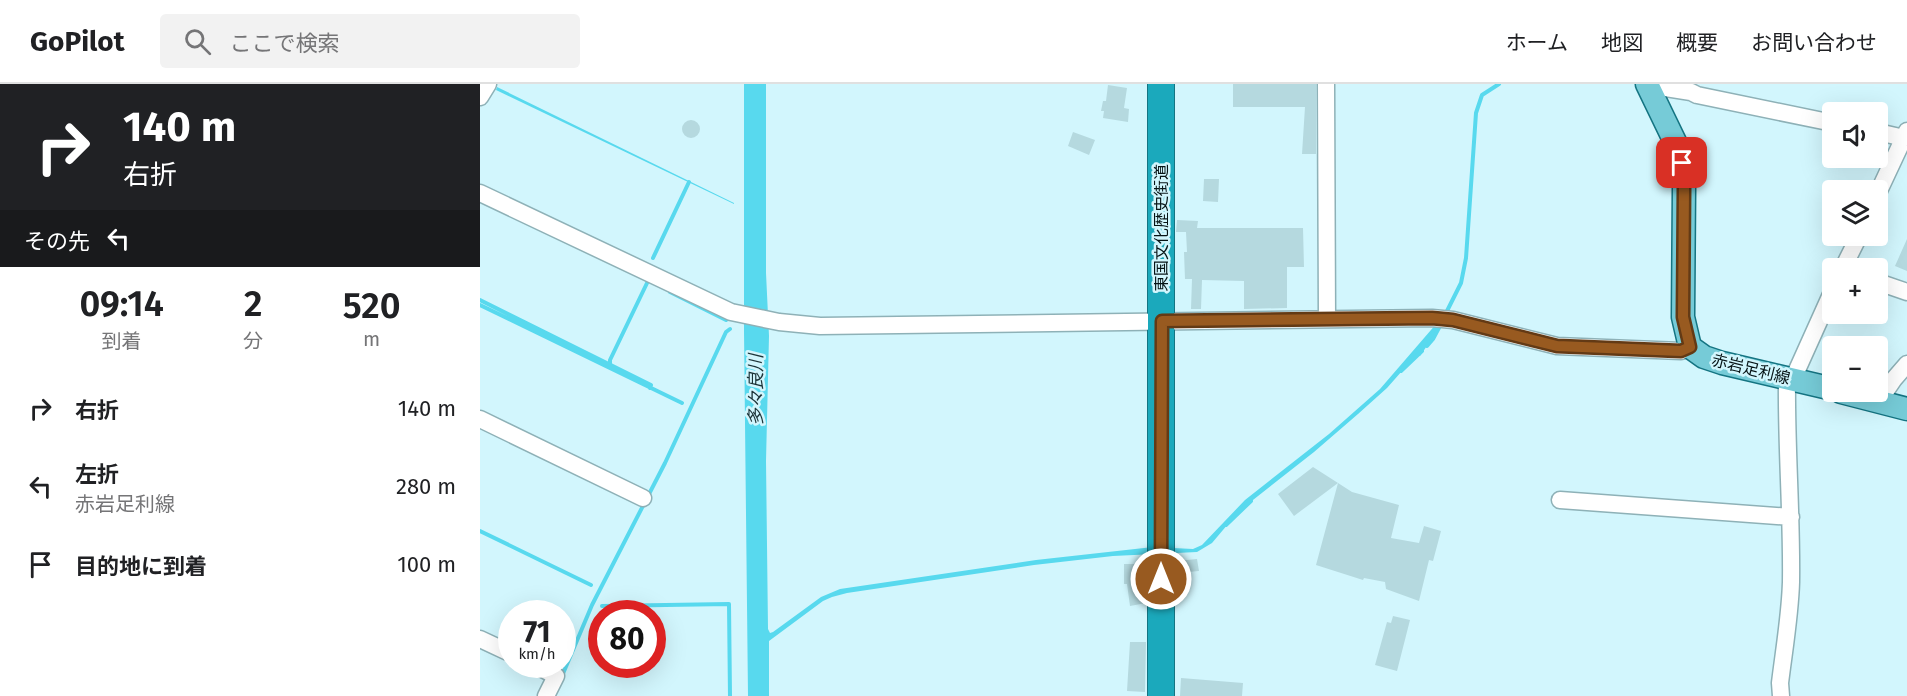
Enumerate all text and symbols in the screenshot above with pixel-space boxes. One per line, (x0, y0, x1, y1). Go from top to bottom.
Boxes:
search box (160, 14, 580, 68)
text: GoPilot (30, 25, 124, 58)
icon: search (181, 25, 214, 58)
text: ここで検索 (229, 30, 339, 57)
text: ホーム (1506, 30, 1568, 56)
text: 地図 (1601, 30, 1643, 56)
text: 概要 (1676, 30, 1718, 56)
text: お問い合わせ (1751, 30, 1877, 56)
text: 140 m (123, 102, 236, 152)
map controls (1822, 102, 1888, 402)
button: sound (1822, 102, 1888, 168)
icon: right (24, 108, 102, 186)
pin (1656, 137, 1707, 188)
icon: arrive (1665, 146, 1698, 179)
text: 右折 (123, 159, 177, 191)
street label: 東国文化歴史街道 (1152, 164, 1171, 292)
button: layers (1822, 180, 1888, 246)
icon: left (102, 222, 135, 255)
text: その先 (24, 228, 90, 255)
button: + (1822, 258, 1888, 324)
text: 09:14 (80, 282, 164, 326)
text: 2 (244, 282, 262, 326)
text: 520 (343, 284, 401, 328)
text: m (363, 327, 380, 351)
text: 到着 (102, 329, 142, 353)
text: 分 (243, 329, 263, 353)
button: − (1822, 336, 1888, 402)
street label: 赤岩足利線 (1710, 350, 1792, 388)
water label: 多々良川 (745, 352, 767, 426)
icon: right (24, 392, 57, 425)
text: 140 m (398, 395, 456, 422)
text: 右折 (75, 397, 119, 424)
text: 左折 (75, 461, 119, 488)
icon: left (24, 470, 57, 503)
text: 280 m (396, 473, 456, 500)
text: 赤岩足利線 (75, 492, 175, 516)
position arrow (1129, 547, 1193, 611)
icon: arrive (24, 548, 57, 581)
text: 100 m (397, 551, 456, 578)
text: 目的地に到着 (75, 553, 207, 580)
speed limit sign: 80 (588, 600, 666, 678)
text: 71 (523, 614, 551, 650)
text: km/h (518, 645, 556, 663)

